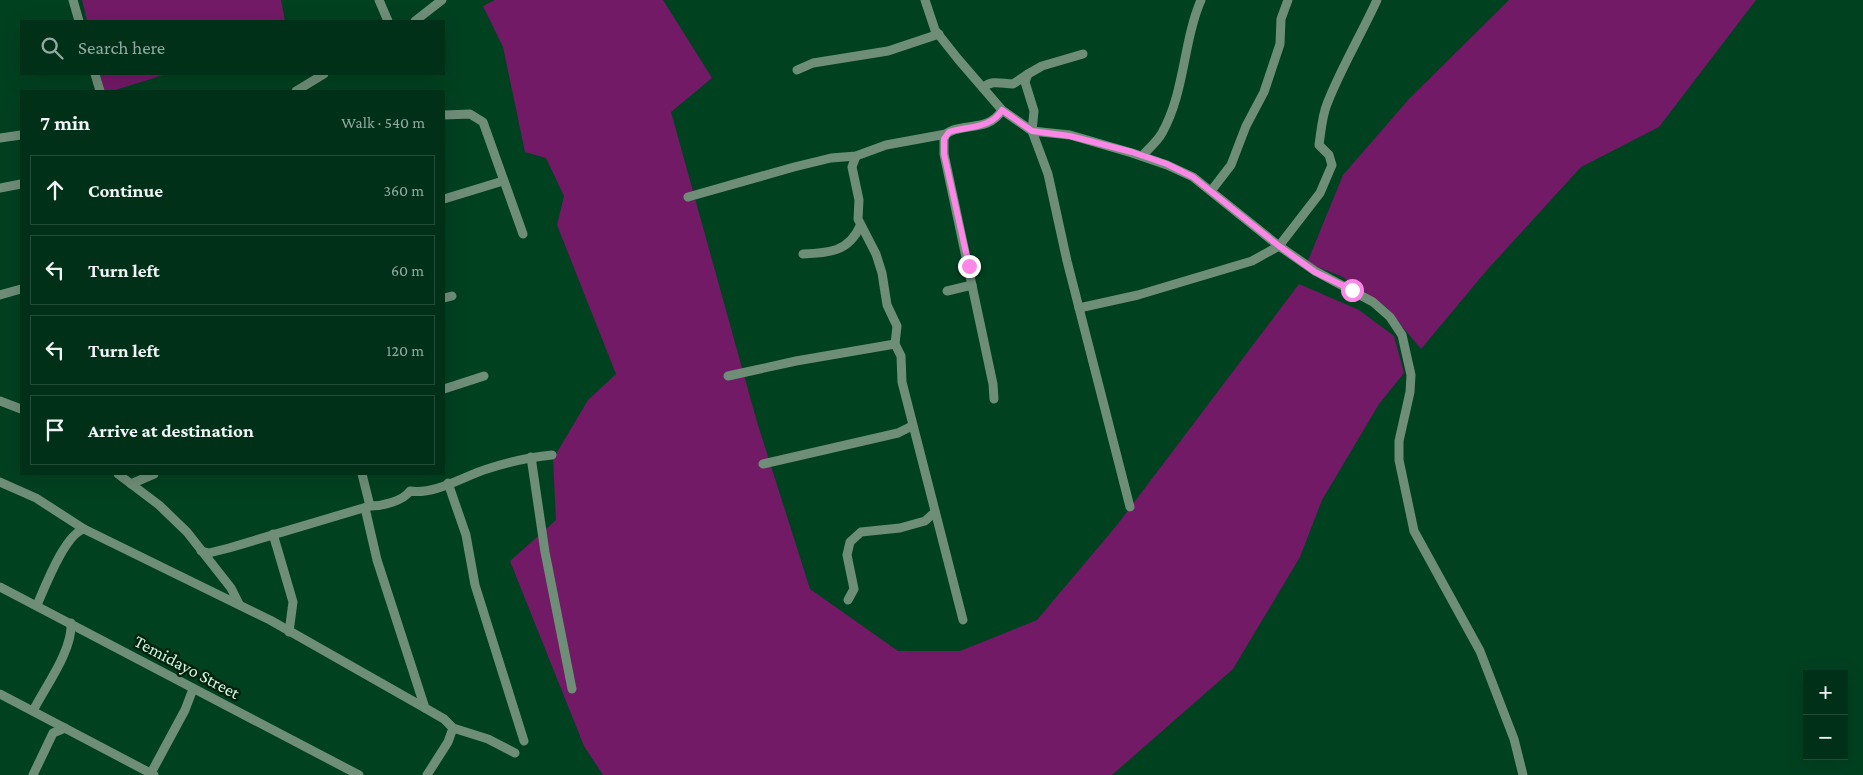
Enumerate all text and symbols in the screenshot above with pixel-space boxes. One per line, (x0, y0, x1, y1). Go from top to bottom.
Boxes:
search box (20, 20, 445, 75)
icon: search (38, 34, 66, 62)
text: Search here (78, 37, 165, 58)
text: 7 min (40, 111, 90, 135)
text: Walk · 540 m (341, 114, 425, 131)
icon: ahead (41, 176, 69, 204)
text: Continue (88, 180, 163, 201)
text: 360 m (383, 182, 424, 199)
route end (958, 255, 981, 278)
icon: left (41, 256, 69, 284)
text: Turn left (88, 260, 160, 281)
text: 60 m (391, 262, 424, 279)
route start (1341, 279, 1364, 302)
icon: left (41, 336, 69, 364)
text: Turn left (88, 340, 160, 361)
text: 120 m (386, 342, 424, 359)
icon: arrive (41, 416, 69, 444)
text: Arrive at destination (88, 420, 254, 441)
street label: Temidayo Street (131, 631, 244, 704)
map controls (1803, 670, 1848, 760)
button: + (1803, 670, 1848, 715)
button: − (1803, 715, 1848, 760)

